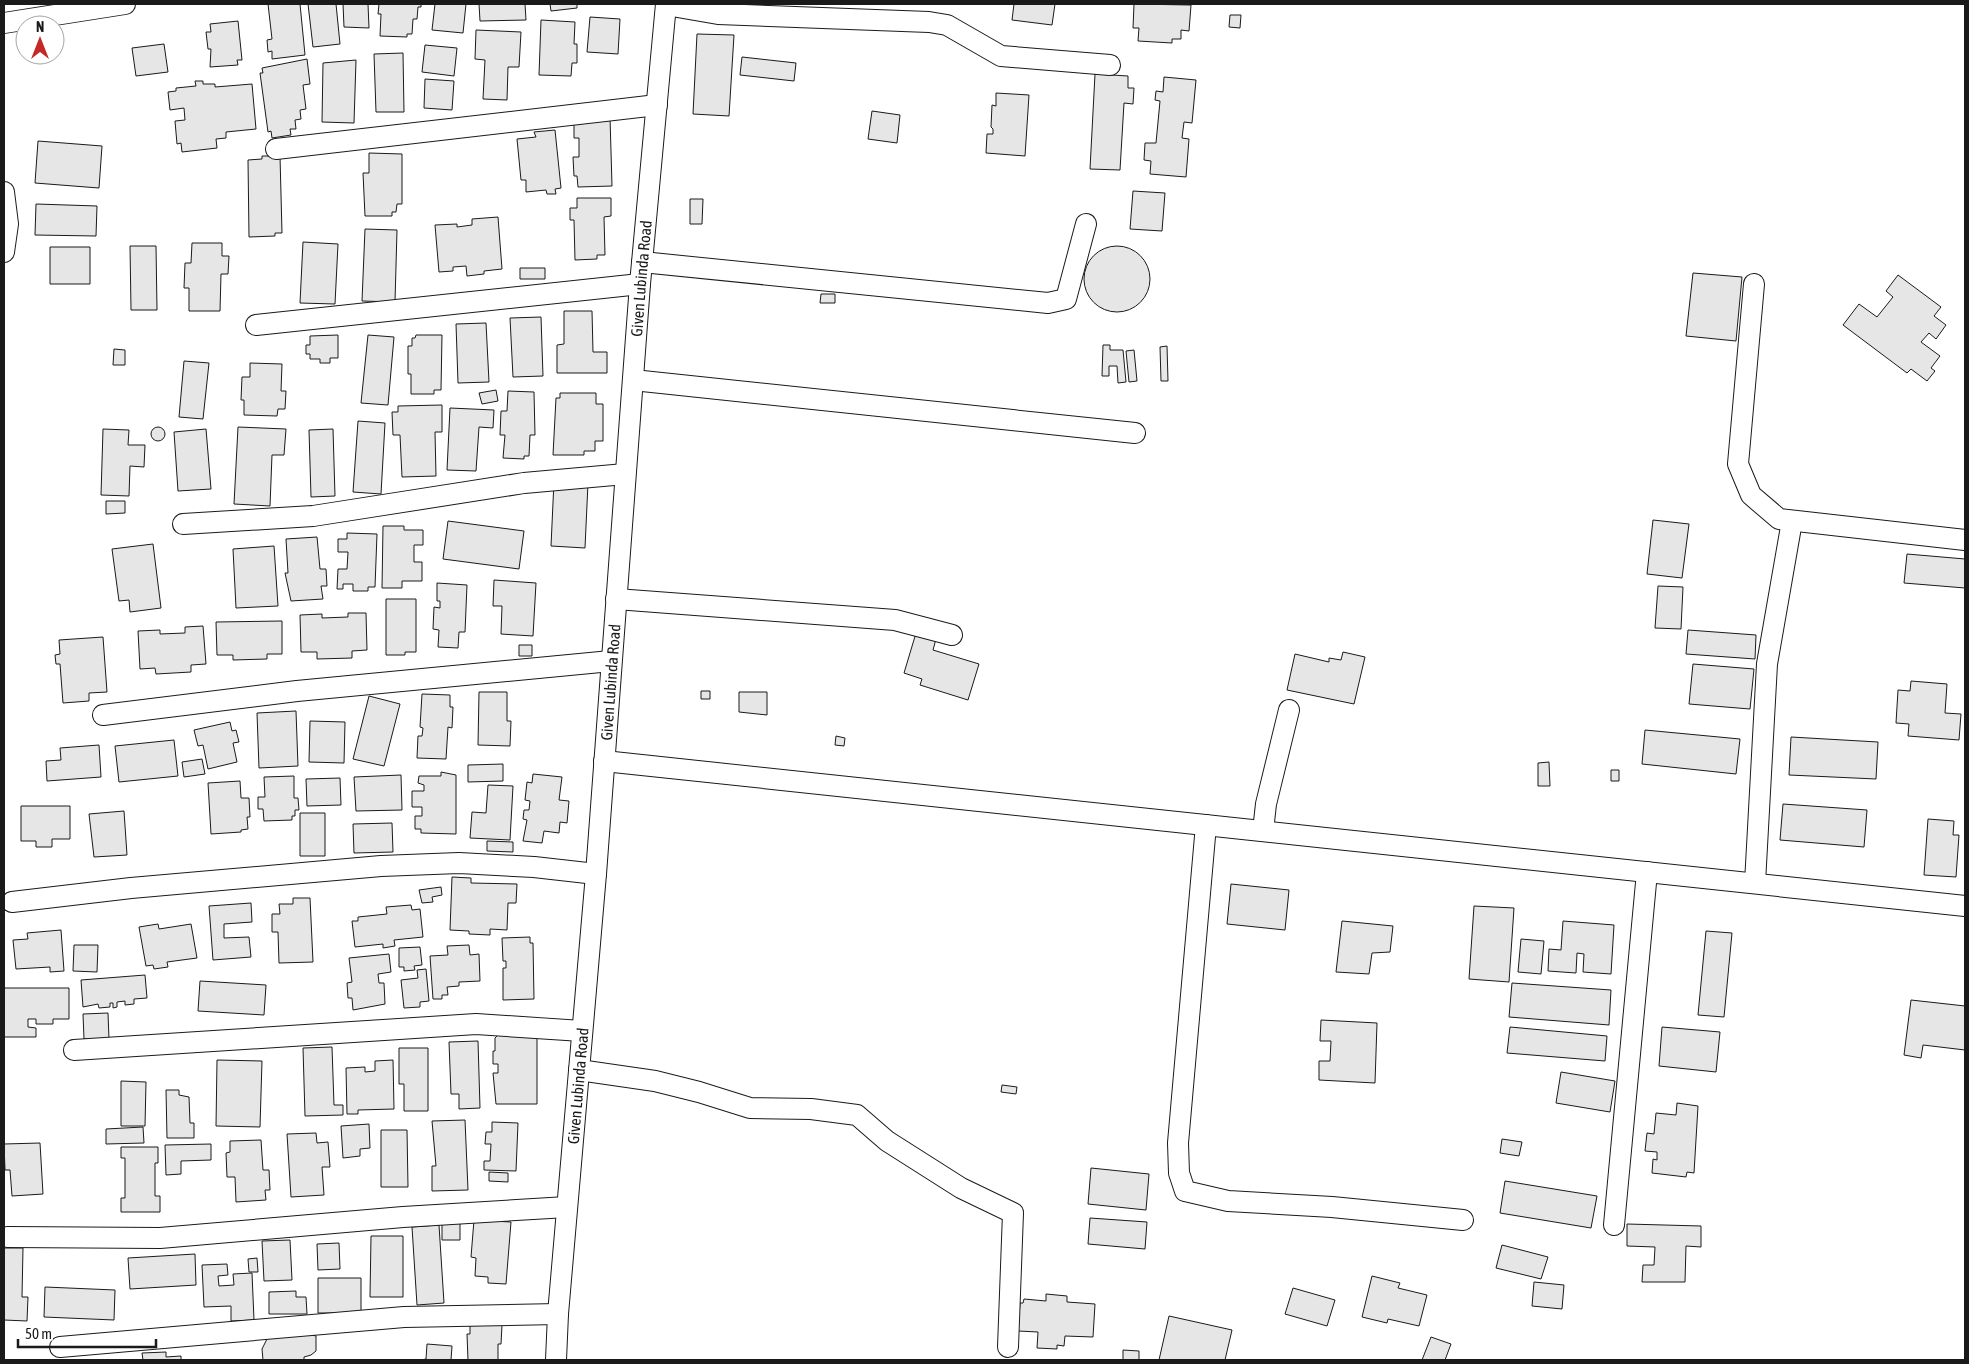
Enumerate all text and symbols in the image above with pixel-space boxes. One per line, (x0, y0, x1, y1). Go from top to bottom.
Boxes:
north arrow (15, 15, 65, 65)
text: N (36, 19, 44, 35)
street label: Given Lubinda Road (627, 219, 655, 337)
street label: Given Lubinda Road (597, 623, 624, 741)
street label: Given Lubinda Road (564, 1027, 592, 1145)
scale bar (18, 1316, 155, 1348)
text: 50 m (25, 1325, 52, 1342)

